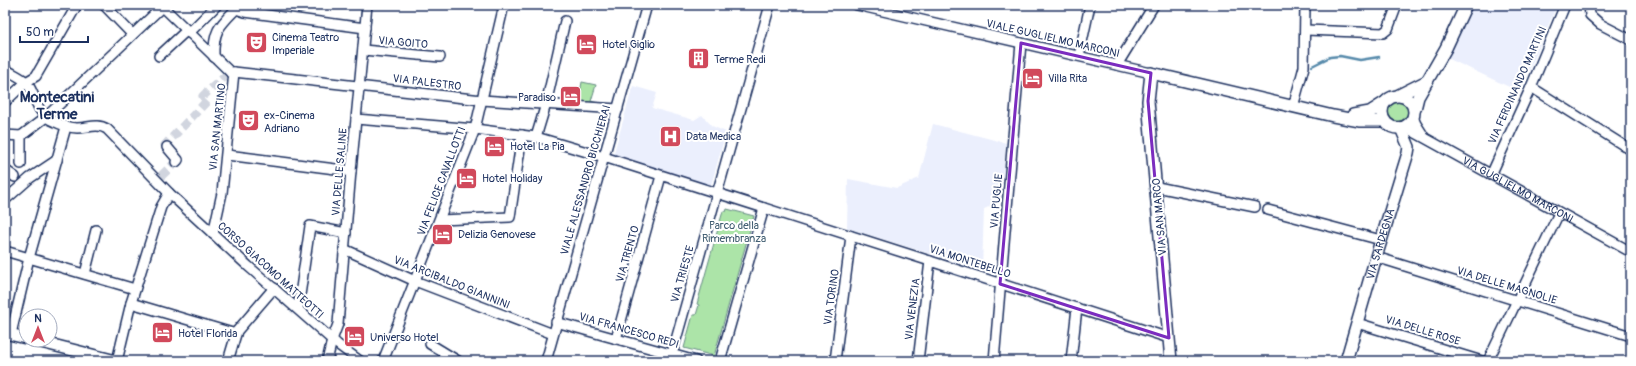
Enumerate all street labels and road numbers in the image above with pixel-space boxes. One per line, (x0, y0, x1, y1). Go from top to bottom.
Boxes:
street label: VIALE GUGLIELMO MARCONI (985, 17, 1121, 60)
street label: VIA FERDINANDO MARTINI (1486, 24, 1549, 146)
street label: VIA GOITO (378, 34, 428, 51)
street label: VIA PALESTRO (392, 72, 462, 93)
street label: VIA SAN MARTINO (206, 83, 229, 171)
street label: VIALE ALESSANDRO BICCHIERAI (558, 104, 613, 257)
street label: VIA FELICE CAVALLOTTI (415, 125, 468, 238)
street label: VIA DELLE SALINE (329, 127, 350, 217)
street label: VIA GUGLIELMO MARCONI (1460, 154, 1576, 226)
street label: VIA PUGLIE (988, 173, 1005, 229)
street label: VIA SAN MARCO (1150, 178, 1169, 256)
street label: VIA SARDEGNA (1364, 207, 1398, 281)
street label: CORSO GIACOMO MATTEOTTI (215, 219, 326, 321)
street label: VIA TRENTO (613, 224, 642, 284)
street label: VIA MONTEBELLO (928, 242, 1012, 281)
street label: VIA TRIESTE (668, 244, 697, 304)
street label: VIA ARCIBALDO GIANNINI (392, 253, 512, 312)
street label: VIA DELLE MAGNOLIE (1455, 264, 1559, 307)
street label: VIA TORINO (821, 268, 842, 326)
street label: VIA VENEZIA (902, 277, 923, 341)
street label: VIA FRANCESCO REDI (577, 310, 680, 351)
street label: VIA DELLE ROSE (1384, 313, 1462, 348)

